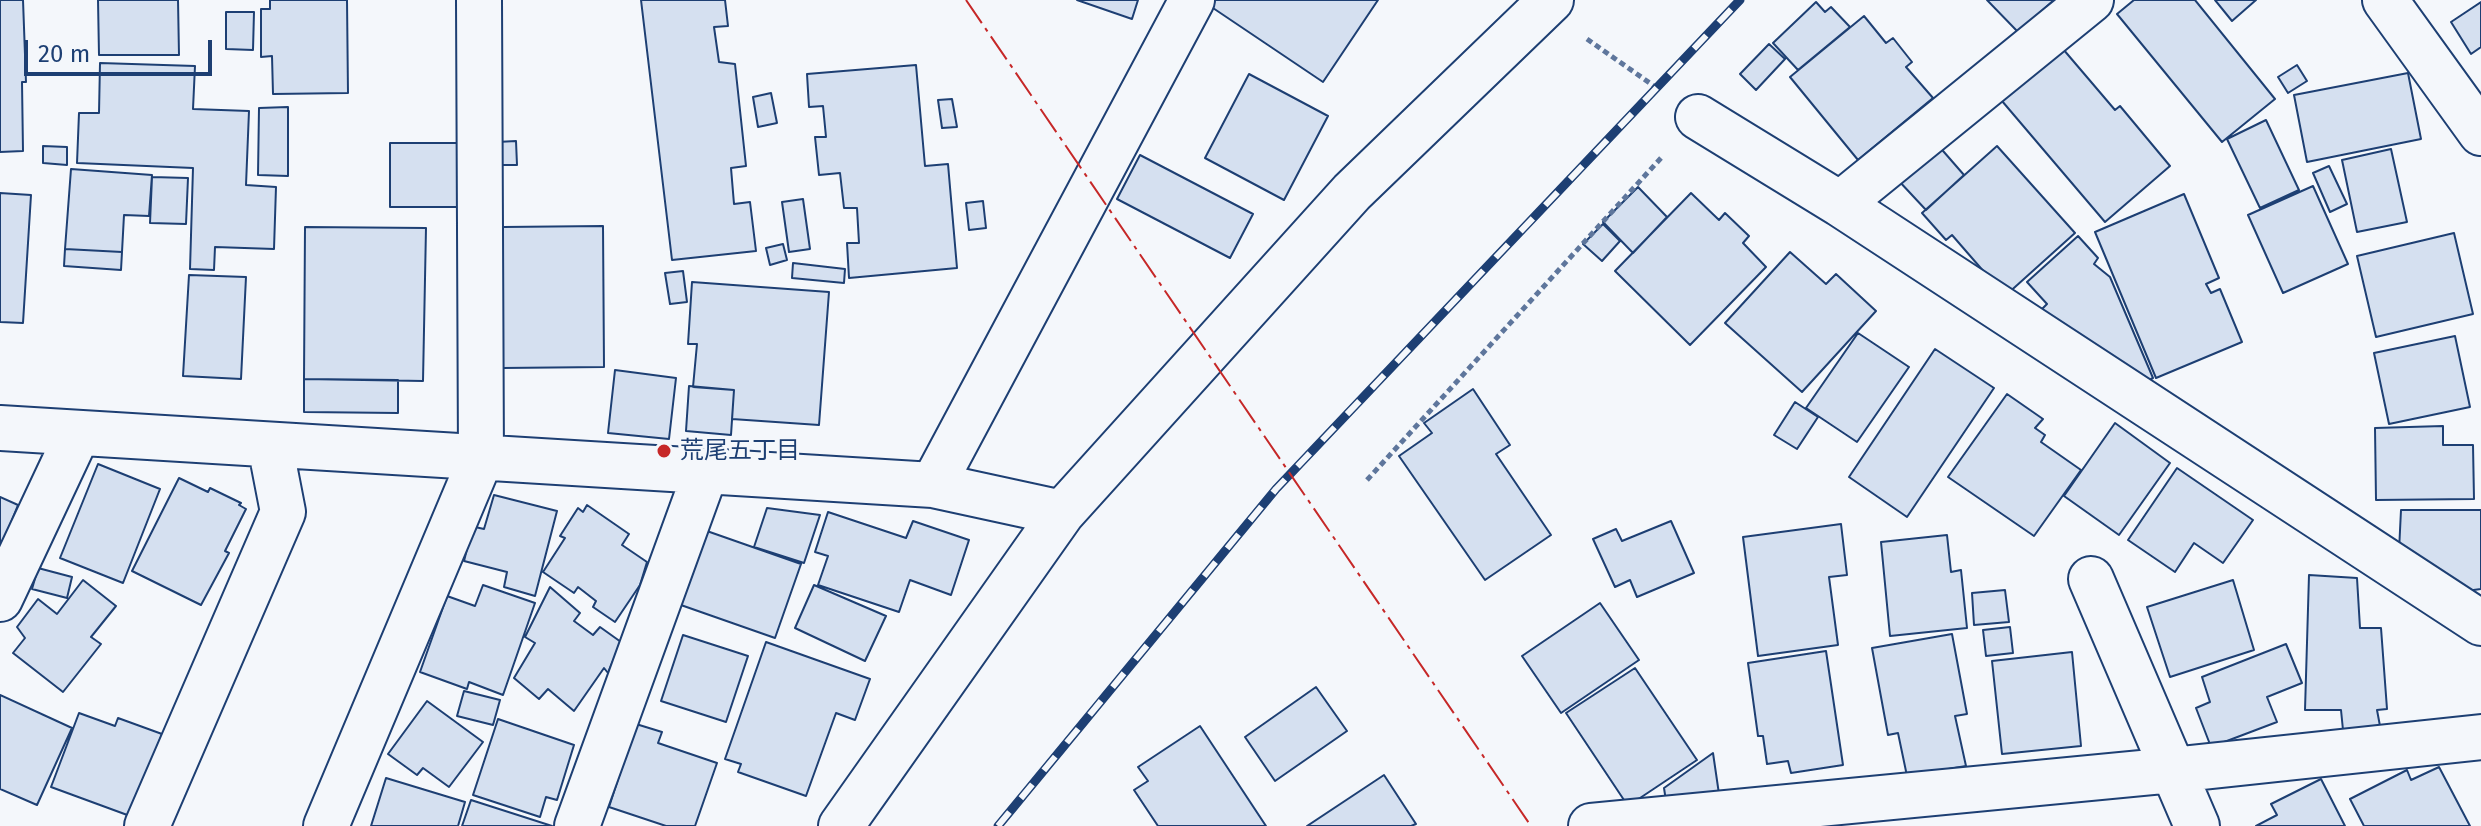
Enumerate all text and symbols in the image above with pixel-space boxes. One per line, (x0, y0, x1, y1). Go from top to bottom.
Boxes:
scale bar (28, 24, 216, 74)
text: 20 m (38, 40, 90, 68)
place label: 荒尾五丁目 (680, 437, 800, 465)
marker: 荒尾五丁目 (655, 442, 673, 460)

